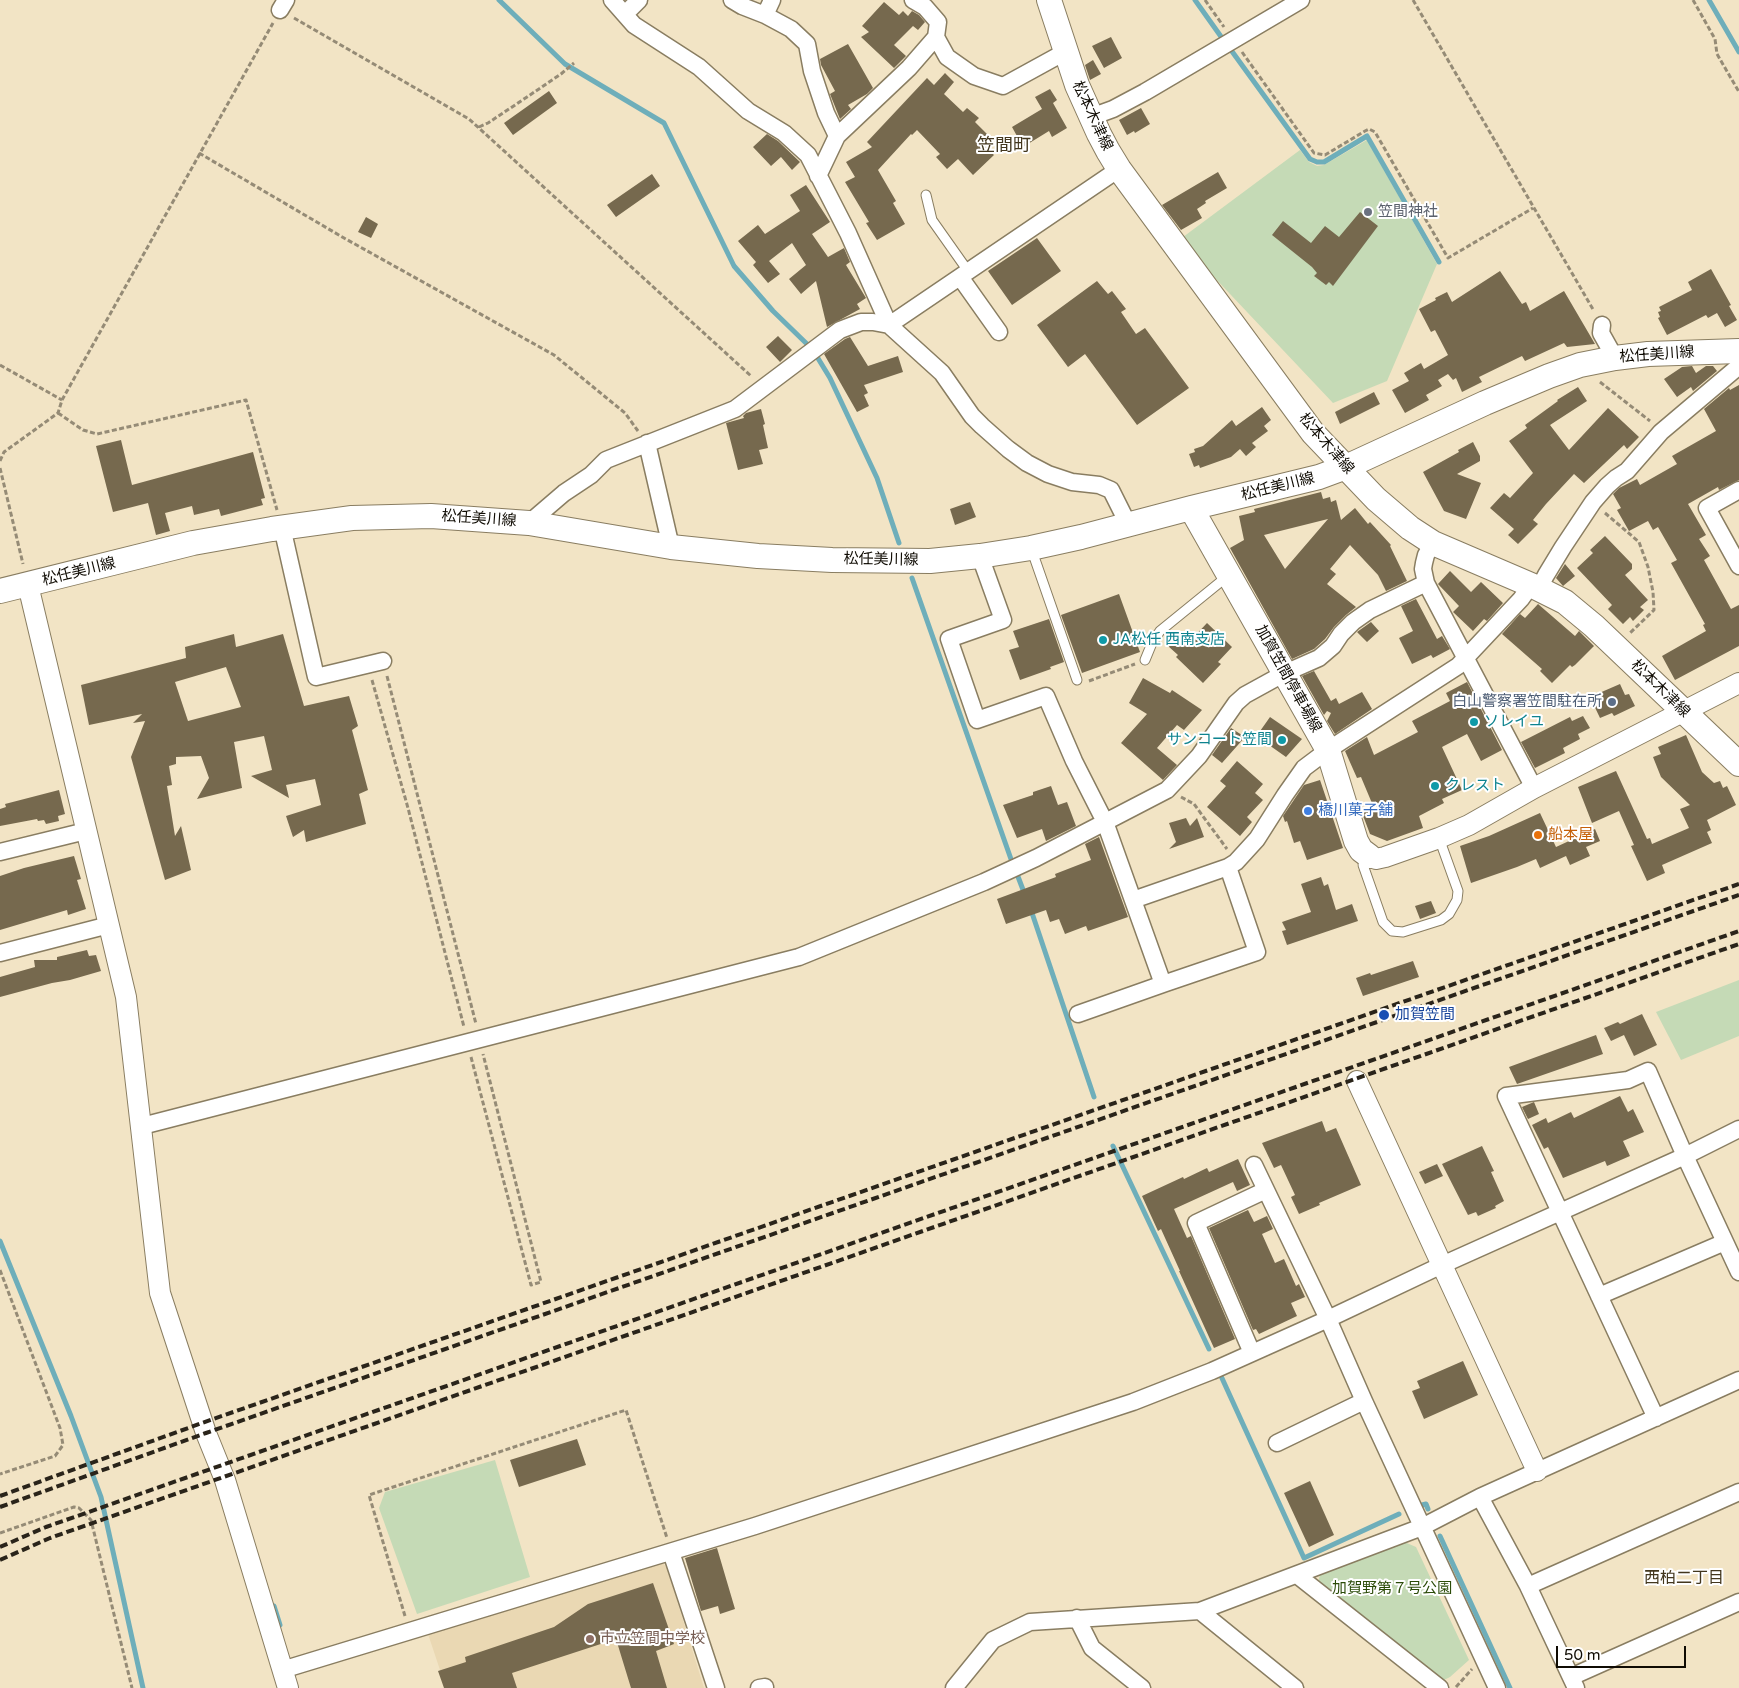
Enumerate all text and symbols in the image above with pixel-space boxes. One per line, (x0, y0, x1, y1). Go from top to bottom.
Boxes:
street label: 松本木津線 (1068, 78, 1116, 154)
district label: 笠間町 (977, 135, 1031, 157)
place label: 笠間神社 (1378, 203, 1438, 221)
marker: 笠間神社 (1362, 206, 1374, 218)
street label: 松任美川線 (1619, 343, 1695, 367)
street label: 松本木津線 (1295, 410, 1357, 478)
street label: 松任美川線 (1239, 469, 1317, 505)
street label: 松任美川線 (441, 507, 517, 531)
street label: 松任美川線 (843, 550, 919, 570)
street label: 松任美川線 (40, 554, 118, 590)
street label: 加賀笠間停車場線 (1251, 622, 1325, 736)
place label: JA松任 西南支店 (1113, 631, 1225, 649)
marker: JA松任 西南支店 (1097, 634, 1109, 646)
street label: 松本木津線 (1627, 656, 1693, 722)
place label: 白山警察署笠間駐在所 (1452, 693, 1602, 711)
marker: 白山警察署笠間駐在所 (1606, 696, 1618, 708)
place label: ソレイユ (1484, 713, 1544, 731)
marker: ソレイユ (1468, 716, 1480, 728)
place label: サンコート笠間 (1167, 731, 1272, 749)
marker: サンコート笠間 (1276, 734, 1288, 746)
place label: クレスト (1445, 777, 1505, 795)
marker: クレスト (1429, 780, 1441, 792)
place label: 橋川菓子舗 (1318, 802, 1393, 820)
marker: 橋川菓子舗 (1302, 805, 1314, 817)
place label: 船本屋 (1548, 826, 1593, 844)
marker: 船本屋 (1532, 829, 1544, 841)
place label: 加賀笠間 (1395, 1006, 1455, 1024)
marker: 加賀笠間 (1377, 1008, 1391, 1022)
district label: 西柏二丁目 (1644, 1569, 1724, 1589)
park label: 加賀野第７号公園 (1332, 1580, 1452, 1598)
place label: 市立笠間中学校 (600, 1630, 705, 1648)
marker: 市立笠間中学校 (584, 1633, 596, 1645)
scale bar (1559, 1636, 1689, 1668)
text: 50 m (1564, 1646, 1601, 1664)

